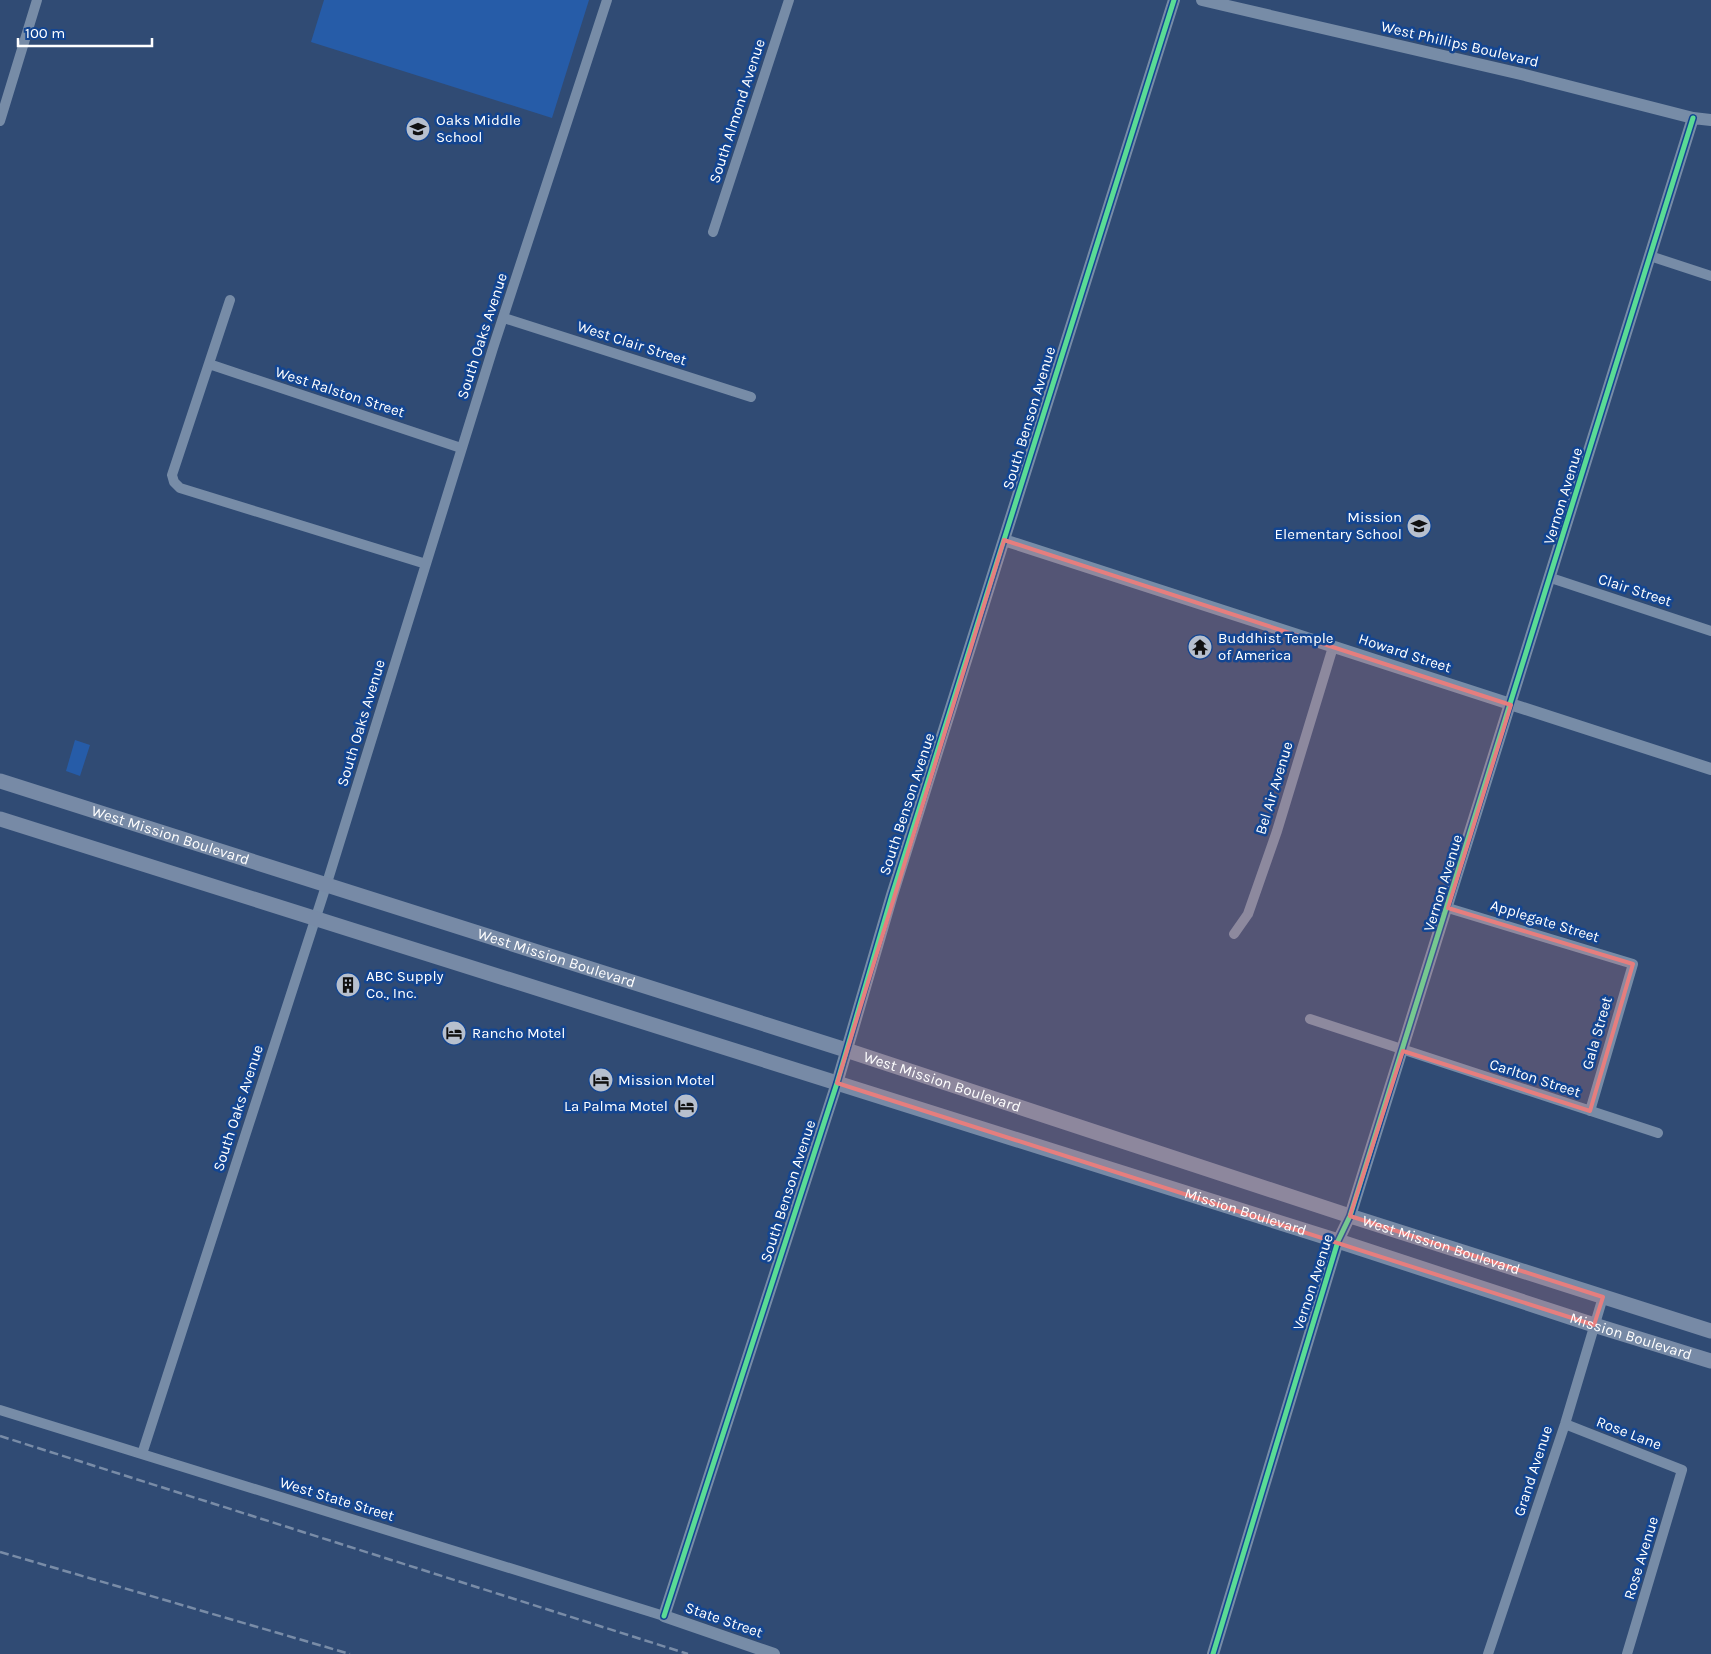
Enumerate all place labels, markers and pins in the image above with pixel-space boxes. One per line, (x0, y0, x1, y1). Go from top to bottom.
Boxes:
place label: Oaks Middle School (436, 111, 521, 146)
school or university icon: Oaks Middle School (405, 116, 431, 142)
place label: Mission Elementary School (1275, 508, 1402, 543)
school or university icon: Mission Elementary School (1406, 513, 1432, 539)
place label: Buddhist Temple of America (1218, 629, 1334, 664)
temple icon: Buddhist Temple of America (1187, 634, 1213, 660)
place label: ABC Supply Co., Inc. (366, 967, 444, 1002)
building icon: ABC Supply Co., Inc. (335, 972, 361, 998)
hotel icon: Rancho Motel (441, 1020, 467, 1046)
place label: Rancho Motel (472, 1024, 566, 1042)
hotel icon: Mission Motel (588, 1067, 614, 1093)
place label: Mission Motel (618, 1071, 715, 1089)
hotel icon: La Palma Motel (673, 1093, 699, 1119)
place label: La Palma Motel (564, 1097, 668, 1115)

